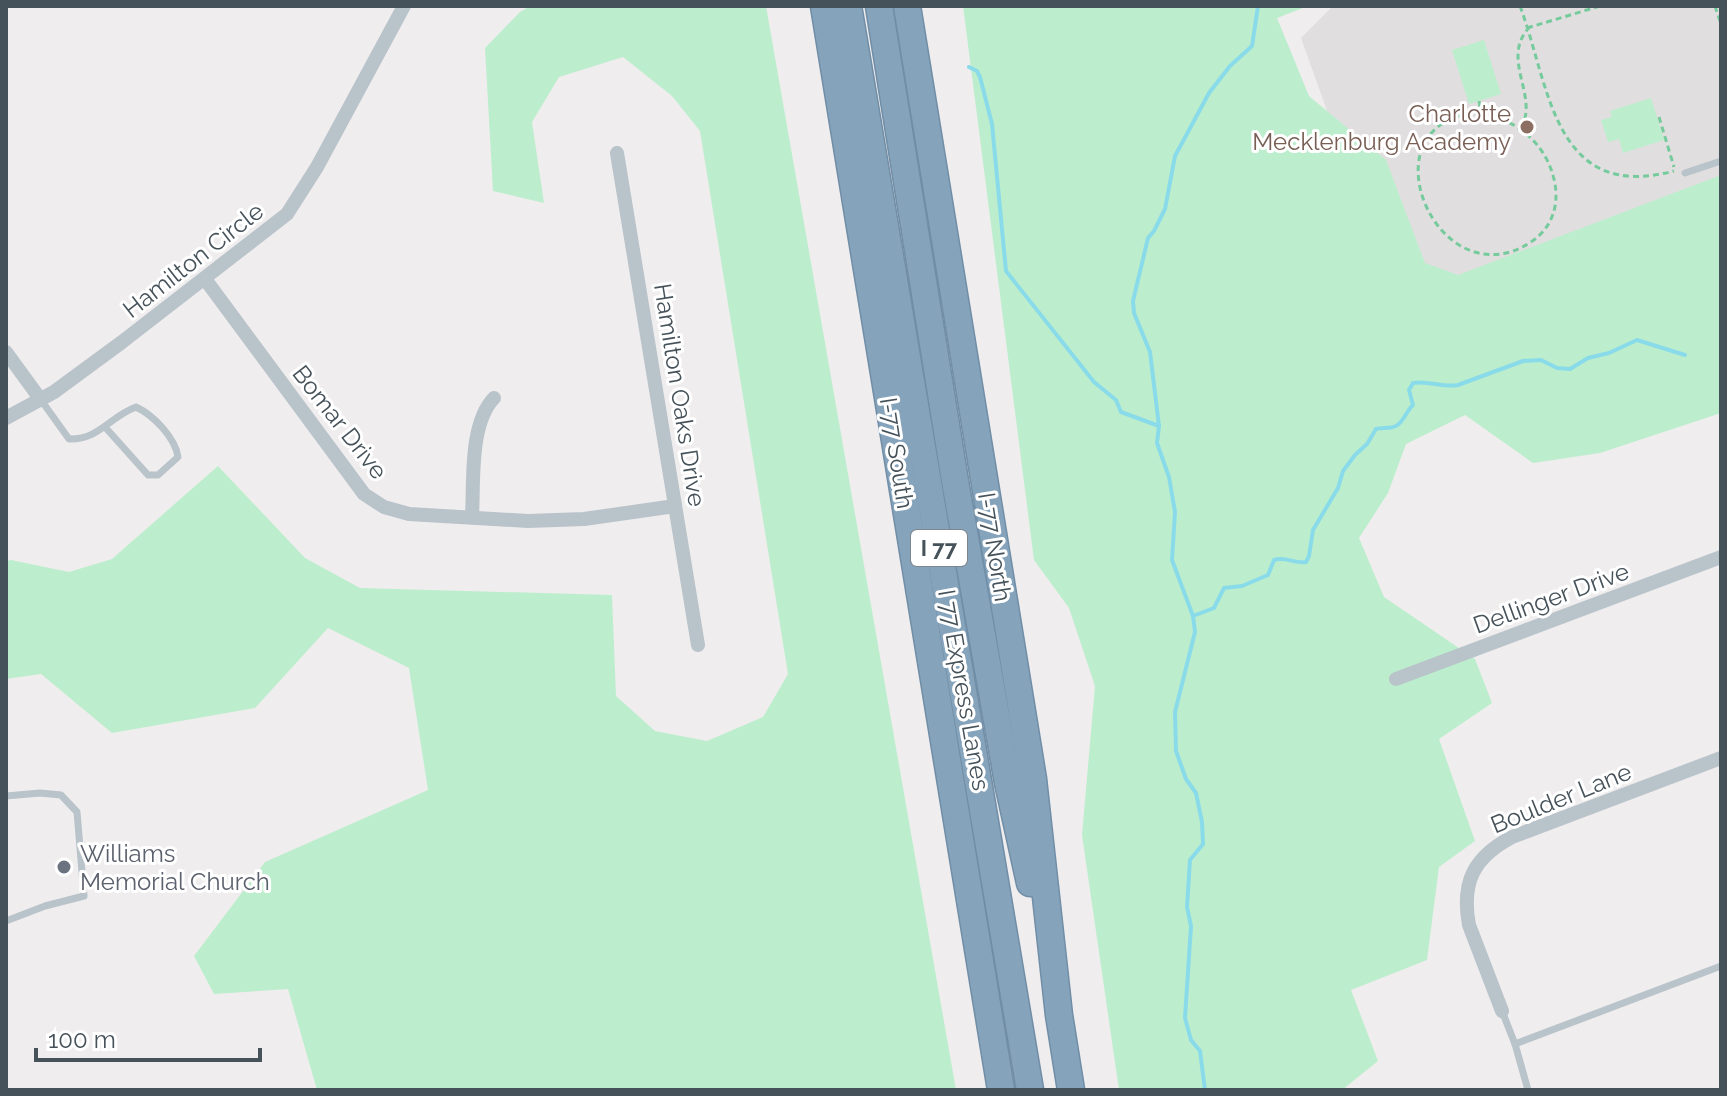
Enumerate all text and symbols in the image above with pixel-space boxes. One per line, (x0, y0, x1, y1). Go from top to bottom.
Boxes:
place label: Charlotte Mecklenburg Academy (1252, 99, 1511, 156)
marker: Charlotte Mecklenburg Academy (1518, 118, 1536, 136)
street label: Hamilton Circle (117, 196, 269, 324)
street label: Hamilton Oaks Drive (648, 281, 712, 509)
street label: Bomar Drive (287, 359, 393, 485)
street label: I-77 South (874, 395, 920, 511)
street label: I-77 North (972, 490, 1018, 604)
road number: I 77 (911, 530, 967, 566)
street label: Dellinger Drive (1469, 556, 1633, 640)
street label: I 77 Express Lanes (932, 587, 996, 793)
street label: Boulder Lane (1486, 757, 1636, 839)
place label: Williams Memorial Church (80, 839, 270, 896)
marker: Williams Memorial Church (55, 858, 73, 876)
scale bar (36, 1012, 260, 1062)
text: 100 m (48, 1025, 116, 1054)

